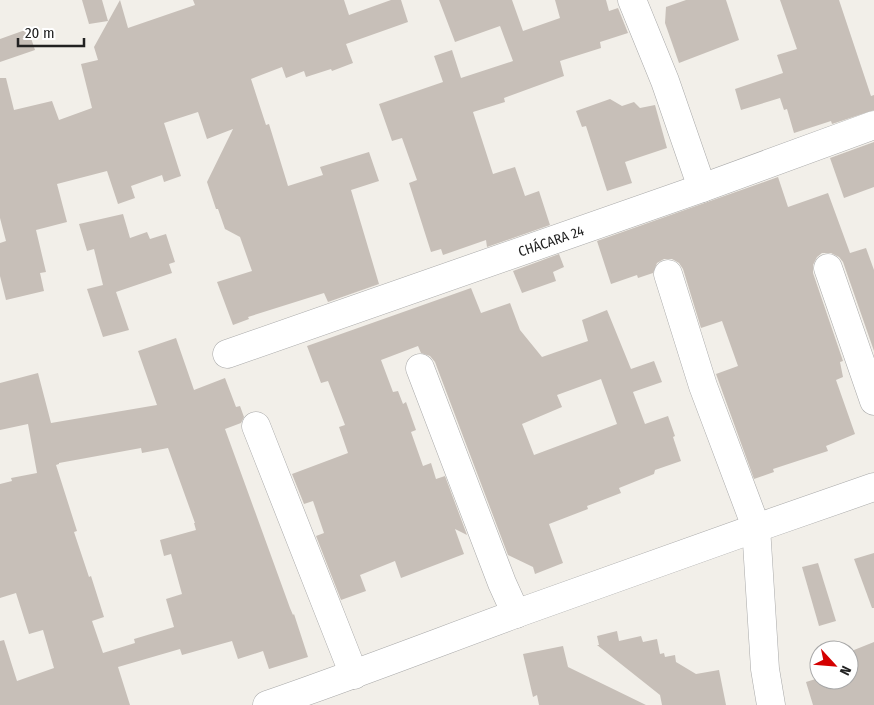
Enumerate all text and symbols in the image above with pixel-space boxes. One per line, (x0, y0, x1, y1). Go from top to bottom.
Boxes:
scale bar (18, 15, 84, 47)
text: 20 m (25, 24, 55, 42)
street label: CHÁCARA 24 (516, 221, 586, 261)
north arrow (809, 640, 859, 690)
text: N (836, 663, 855, 678)

